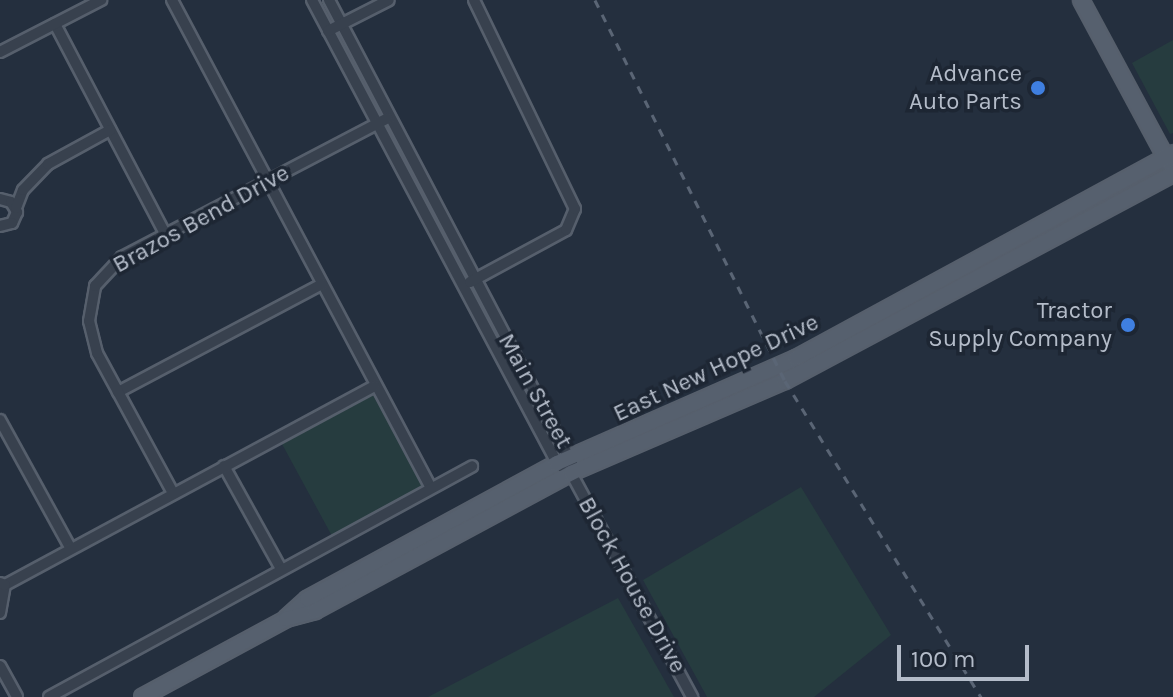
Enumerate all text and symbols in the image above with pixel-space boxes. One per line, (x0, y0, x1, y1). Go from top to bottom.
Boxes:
place label: Advance Auto Parts (909, 60, 1022, 116)
marker: Advance Auto Parts (1029, 79, 1047, 97)
street label: Brazos Bend Drive (108, 159, 294, 279)
place label: Tractor Supply Company (928, 297, 1112, 353)
street label: East New Hope Drive (609, 308, 823, 428)
marker: Tractor Supply Company (1119, 316, 1137, 334)
street label: Main Street (492, 329, 578, 453)
street label: Block House Drive (572, 492, 692, 678)
scale bar (901, 629, 1033, 679)
text: 100 m (911, 645, 976, 673)

